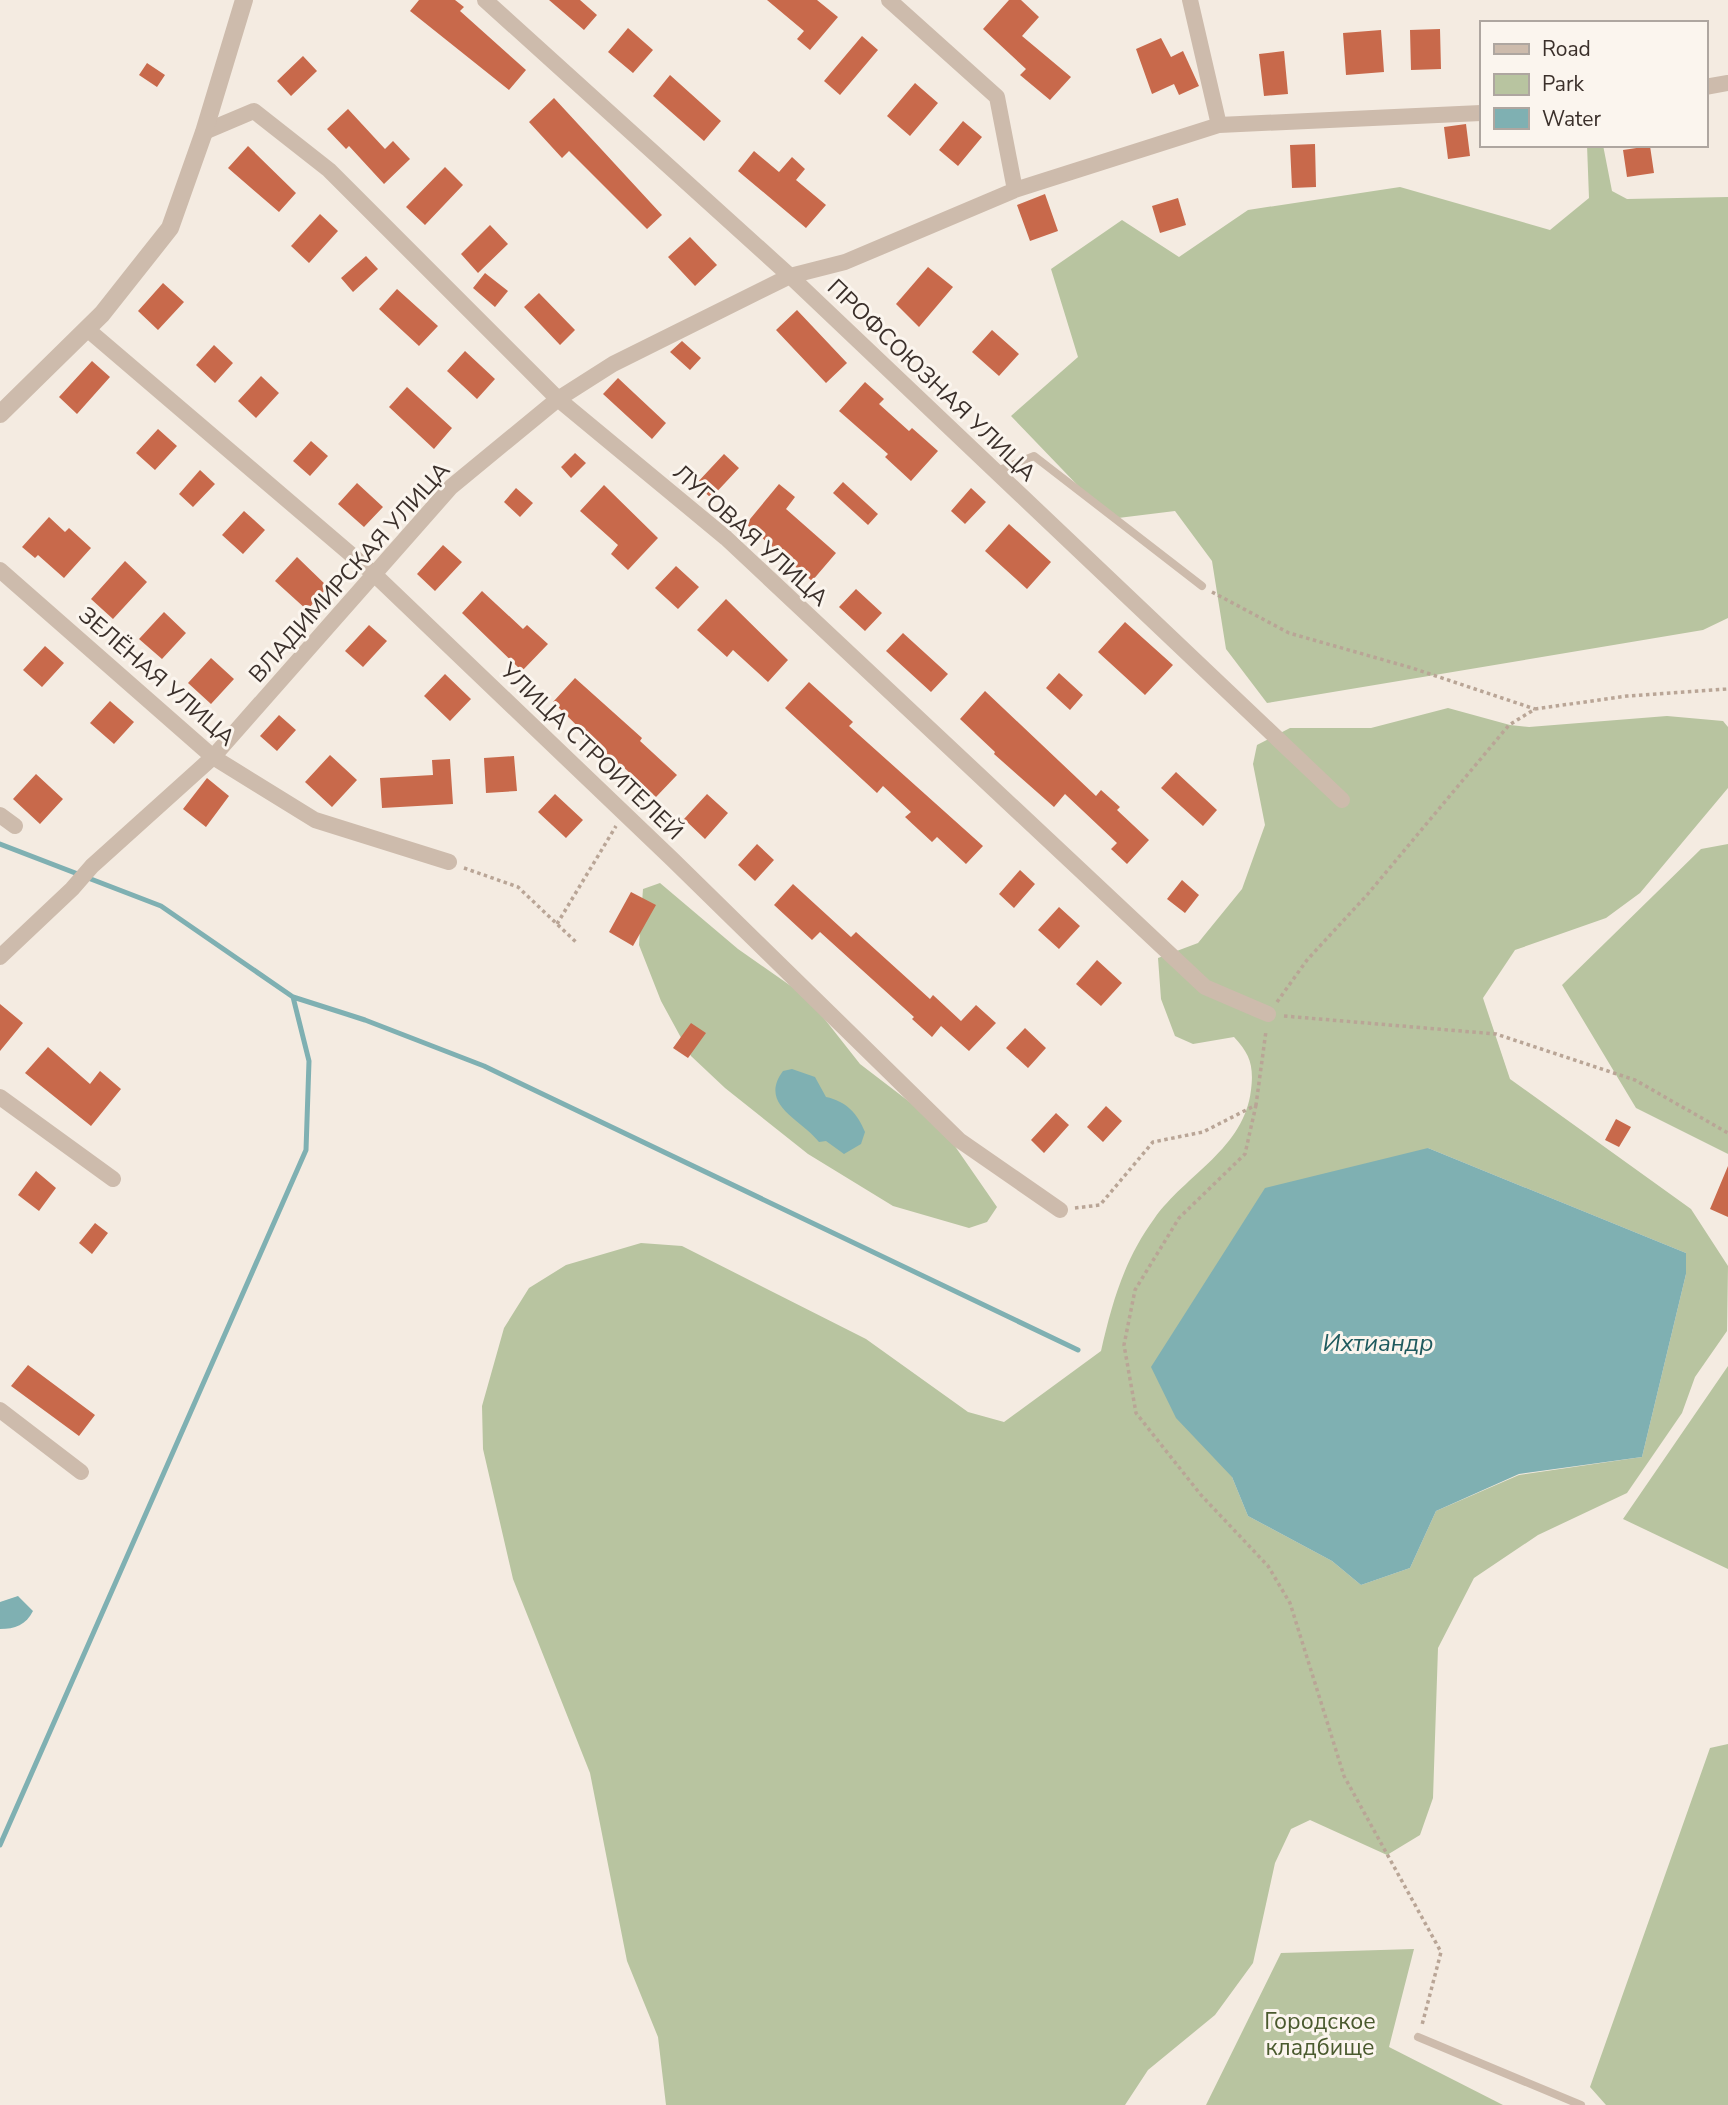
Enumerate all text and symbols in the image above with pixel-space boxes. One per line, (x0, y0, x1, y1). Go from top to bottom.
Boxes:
legend (1480, 21, 1707, 147)
text: Road (1542, 35, 1591, 63)
text: Park (1542, 70, 1584, 98)
text: Water (1542, 105, 1601, 133)
street label: ПРОФСОЮЗНАЯ УЛИЦА (821, 272, 1043, 489)
street label: ВЛАДИМИРСКАЯ УЛИЦА (242, 455, 457, 689)
street label: ЛУГОВАЯ УЛИЦА (666, 457, 835, 614)
street label: ЗЕЛЁНАЯ УЛИЦА (72, 600, 242, 753)
street label: УЛИЦА СТРОИТЕЛЕЙ (493, 655, 690, 847)
water label: Ихтиандр (1323, 1327, 1433, 1359)
park label: Городское кладбище (1264, 2006, 1376, 2063)

